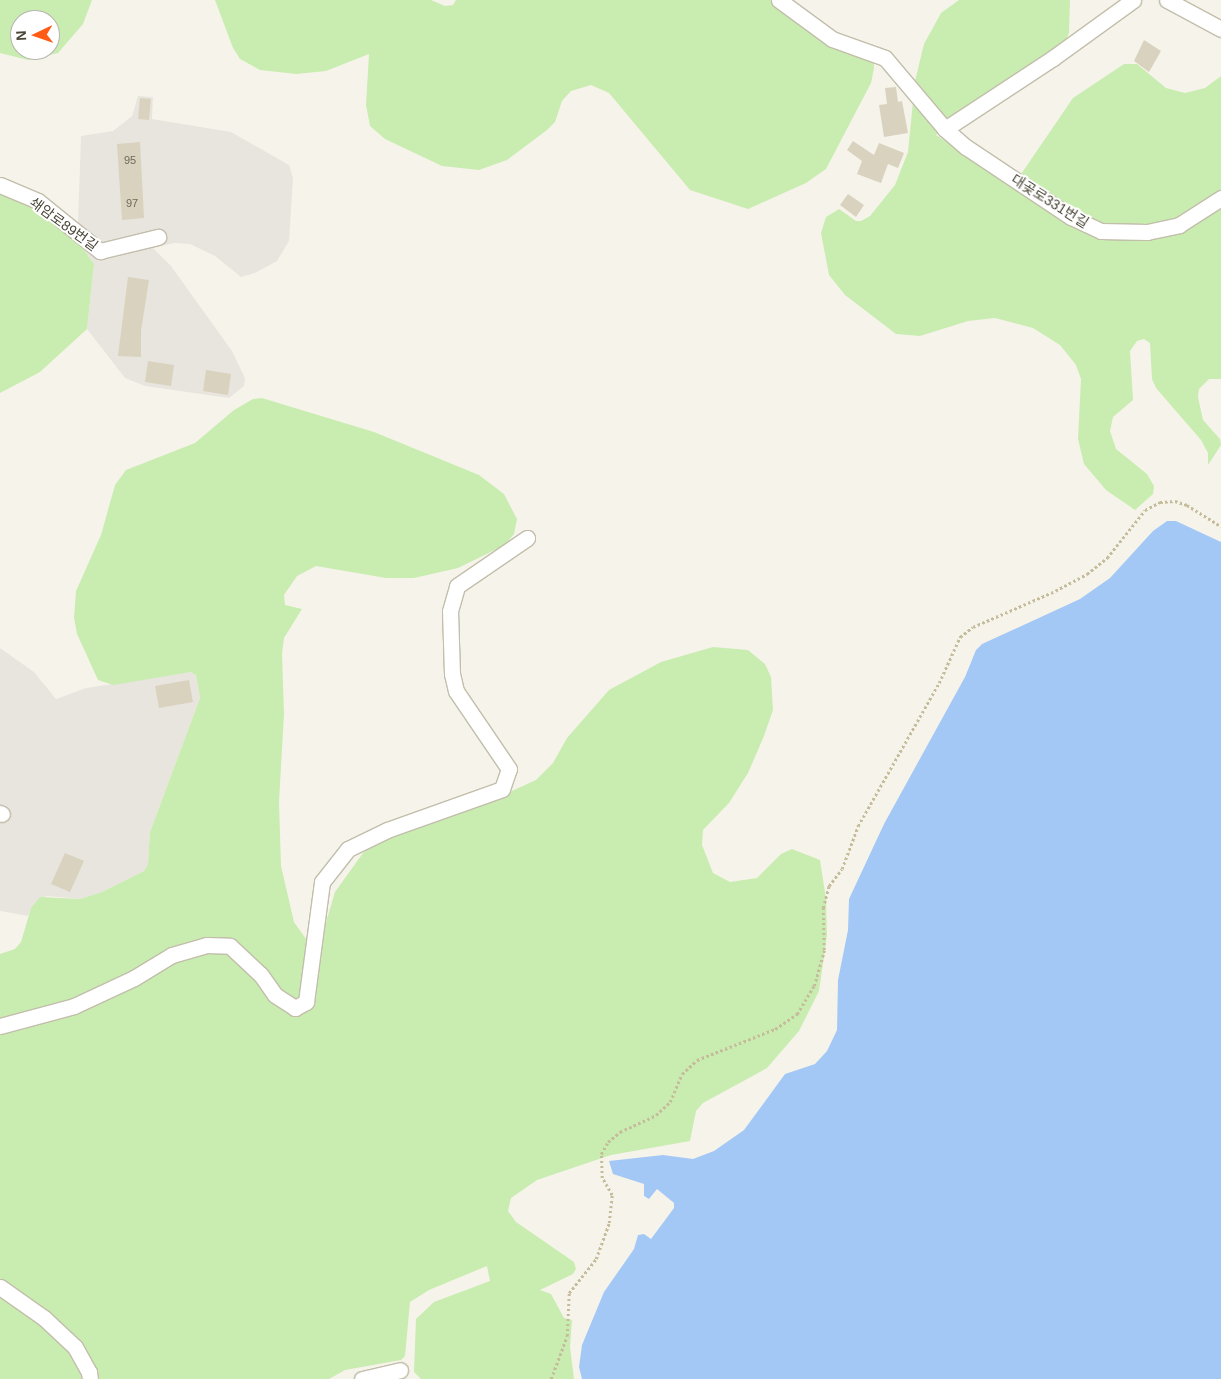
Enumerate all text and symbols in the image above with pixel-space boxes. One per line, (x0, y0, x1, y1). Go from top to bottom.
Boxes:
north arrow (10, 10, 60, 60)
text: N (13, 30, 29, 41)
house number: 95 (124, 153, 136, 167)
street label: 대곶로331번길 (1008, 171, 1092, 231)
street label: 쇄암로89번길 (27, 194, 101, 254)
house number: 97 (126, 196, 138, 210)

